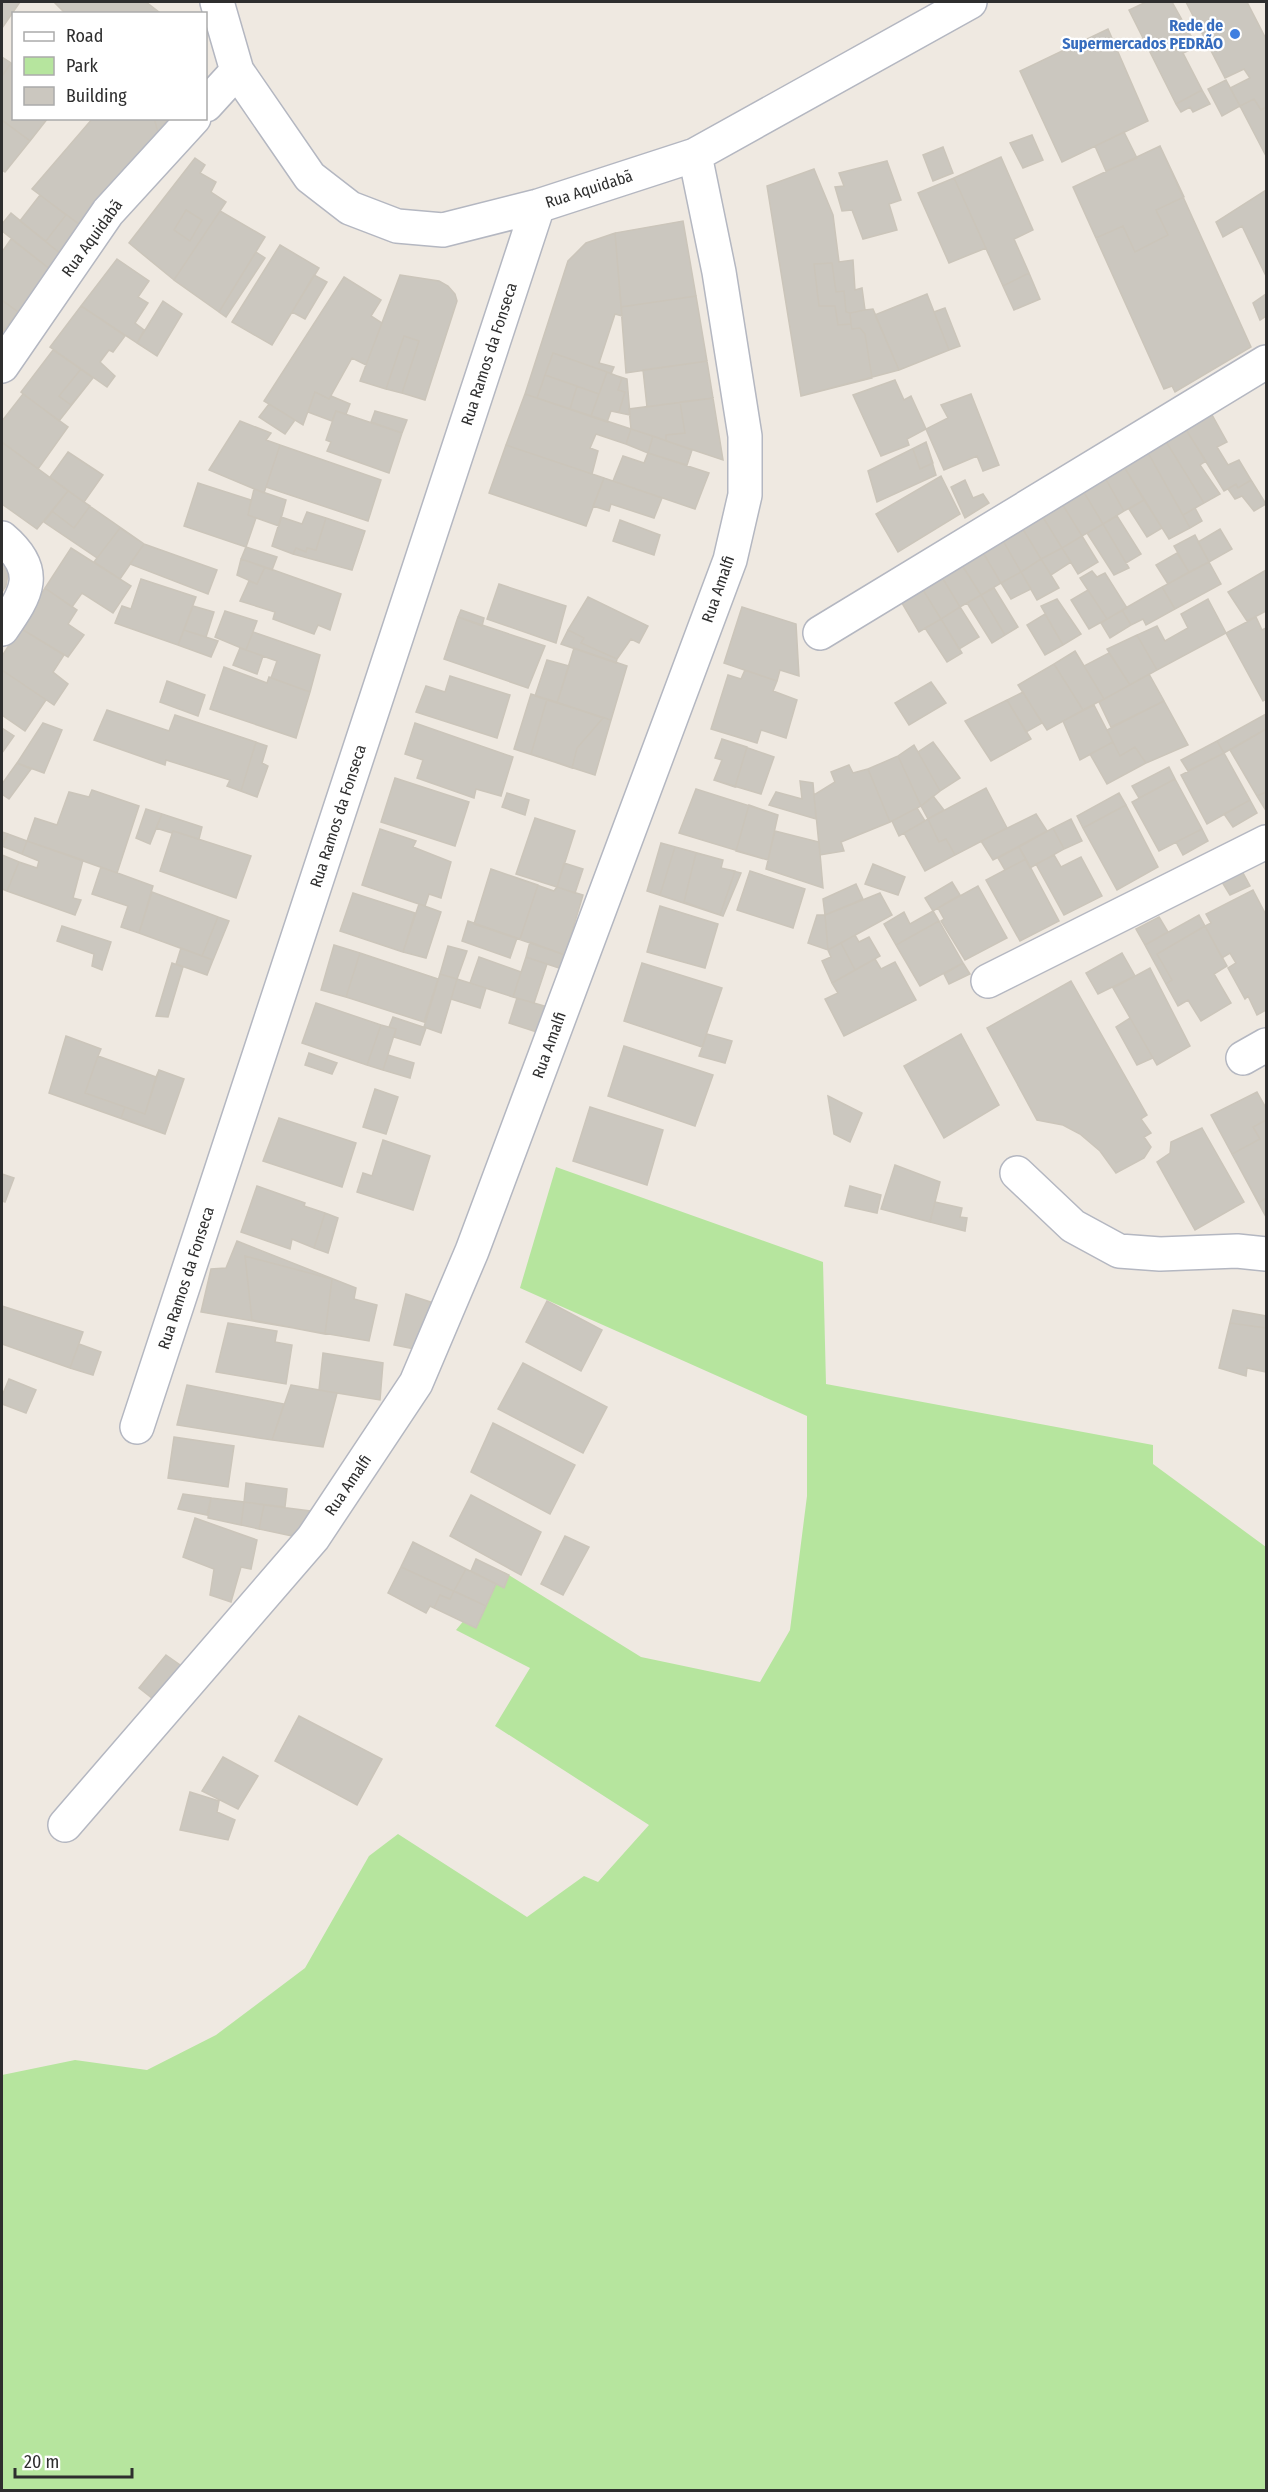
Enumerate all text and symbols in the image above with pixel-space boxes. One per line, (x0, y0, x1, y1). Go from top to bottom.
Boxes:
legend (12, 12, 207, 120)
place label: Rede de Supermercados PEDRÃO (1062, 16, 1223, 53)
text: Road (66, 25, 103, 47)
marker: Rede de Supermercados PEDRÃO (1228, 27, 1242, 41)
text: Park (66, 55, 99, 77)
text: Building (66, 85, 127, 107)
street label: Rua Aquidabã (543, 166, 635, 212)
street label: Rua Aquidabã (58, 196, 126, 280)
street label: Rua Ramos da Fonseca (457, 280, 521, 428)
street label: Rua Amalfi (698, 553, 738, 625)
street label: Rua Ramos da Fonseca (306, 742, 370, 890)
street label: Rua Amalfi (528, 1009, 570, 1081)
street label: Rua Ramos da Fonseca (154, 1204, 218, 1352)
street label: Rua Amalfi (321, 1451, 375, 1519)
scale bar (15, 2441, 132, 2479)
text: 20 m (24, 2451, 59, 2473)

